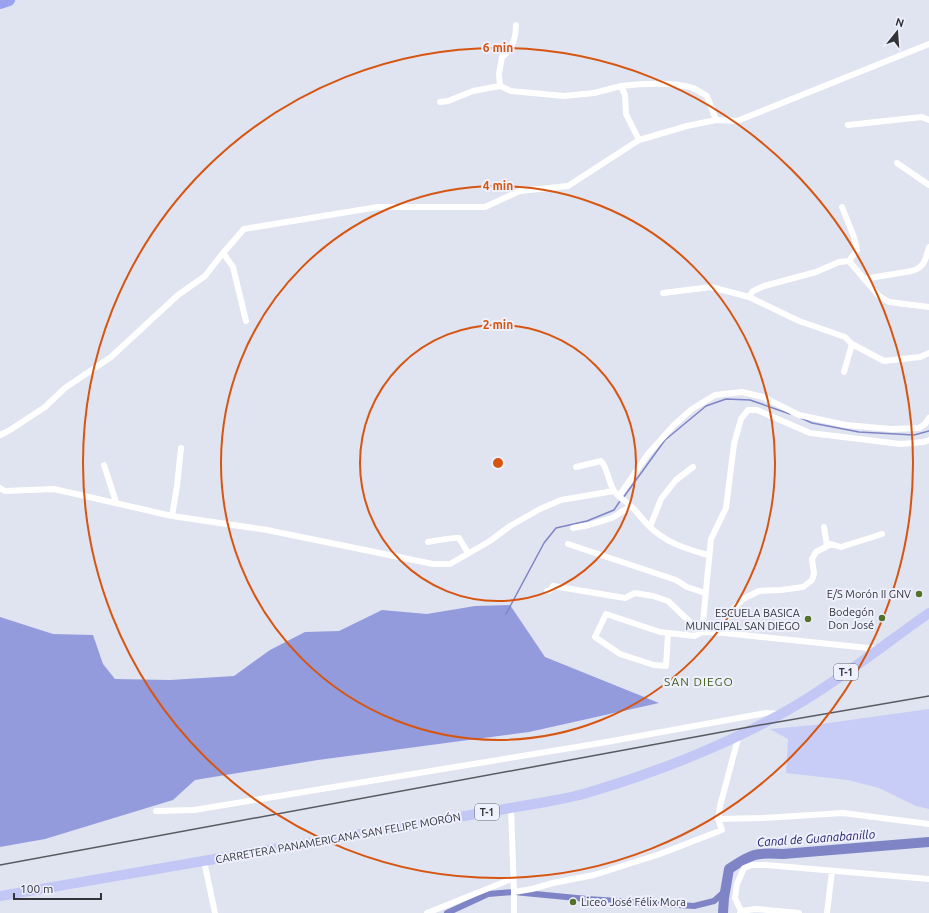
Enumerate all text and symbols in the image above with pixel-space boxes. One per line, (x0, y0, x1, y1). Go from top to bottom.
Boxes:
north arrow (877, 12, 917, 52)
text: N (894, 15, 906, 29)
text: 6 min (483, 41, 513, 54)
text: 4 min (483, 179, 513, 192)
text: 2 min (483, 318, 513, 331)
centre of rings (491, 456, 505, 470)
place label: E/S Morón II GNV (827, 588, 911, 600)
marker: E/S Morón II GNV (914, 589, 924, 599)
place label: Bodegón Don José (828, 606, 874, 631)
place label: ESCUELA BASICA MUNICIPAL SAN DIEGO (686, 607, 801, 632)
marker: Bodegón Don José (877, 613, 887, 623)
marker: ESCUELA BASICA MUNICIPAL SAN DIEGO (803, 614, 813, 624)
road number: T-1 (834, 664, 858, 680)
district label: SAN DIEGO (664, 675, 734, 688)
road number: T-1 (475, 804, 499, 820)
street label: CARRETERA PANAMERICANA SAN FELIPE MORÓN (214, 810, 462, 866)
water label: Canal de Guanabanillo (756, 827, 876, 849)
scale bar (14, 875, 101, 901)
text: 100 m (20, 882, 53, 895)
place label: Liceo José Félix Mora (581, 896, 686, 908)
marker: Liceo José Félix Mora (568, 897, 578, 907)

